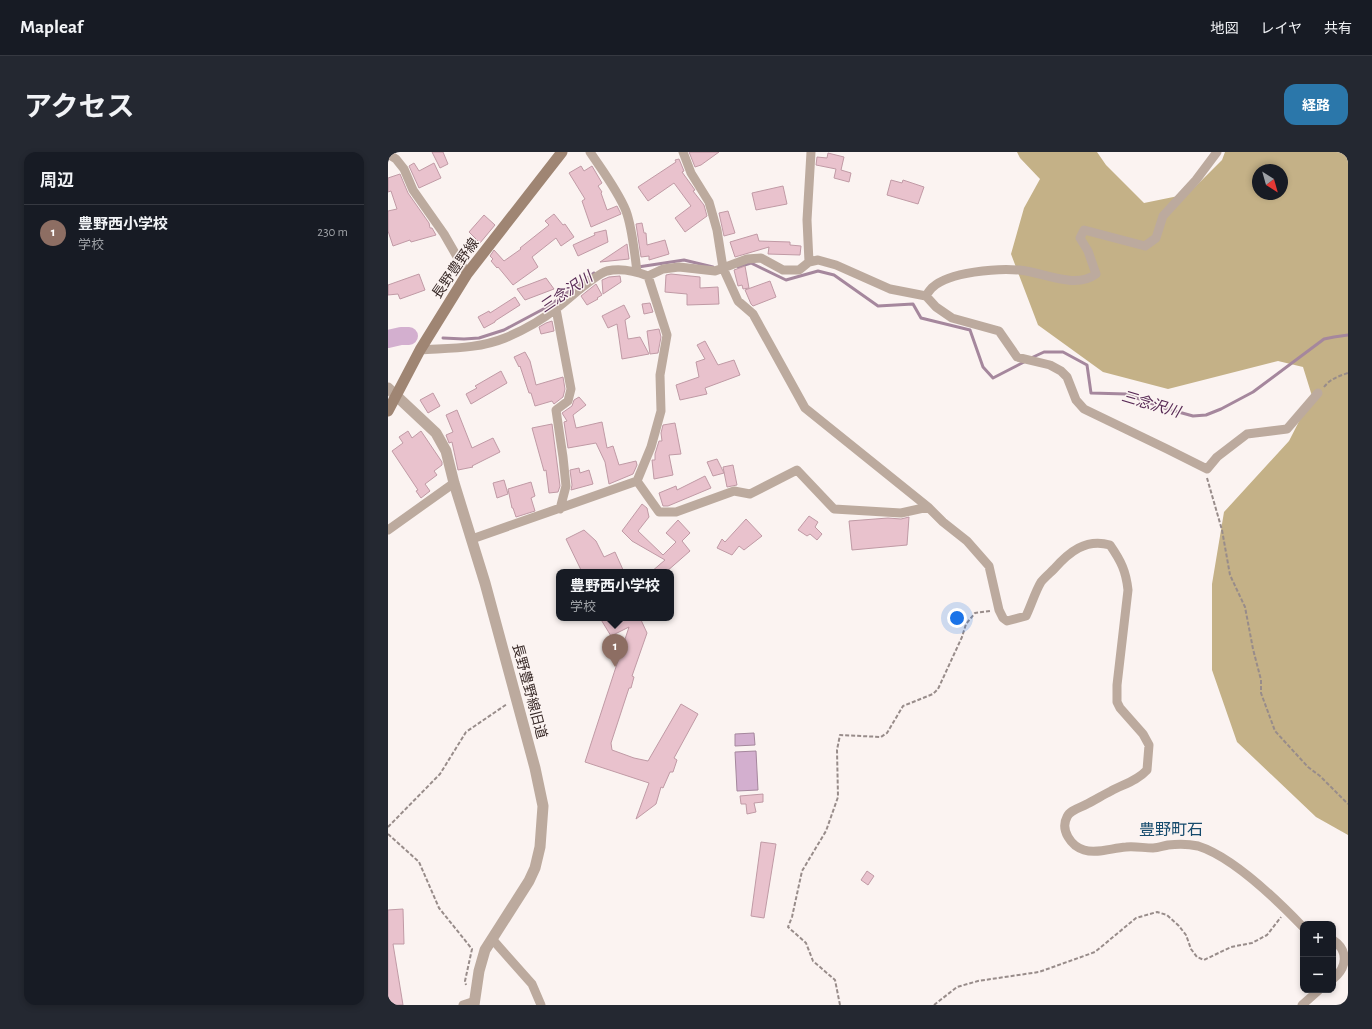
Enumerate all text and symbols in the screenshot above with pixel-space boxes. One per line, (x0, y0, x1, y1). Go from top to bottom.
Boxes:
text: Mapleaf (20, 18, 83, 37)
text: 地図 (1210, 22, 1238, 36)
text: レイヤ (1260, 22, 1302, 36)
text: 共有 (1324, 22, 1352, 36)
button: 経路 (1284, 84, 1348, 125)
text: アクセス (24, 94, 135, 122)
north arrow (1252, 164, 1288, 200)
text: 周辺 (40, 172, 74, 189)
text: 豊野西小学校 (78, 217, 168, 232)
text: 1 (51, 226, 55, 239)
text: 230 m (317, 226, 348, 239)
street label: 長野豊野線 (429, 235, 482, 301)
text: 学校 (78, 239, 104, 252)
water label: 三念沢川 (537, 267, 597, 315)
water label: 三念沢川 (1120, 388, 1184, 421)
popup (556, 569, 674, 621)
text: 豊野西小学校 (570, 579, 660, 594)
text: 学校 (570, 601, 596, 614)
your location (947, 608, 967, 628)
pin: 1 (602, 634, 628, 667)
street label: 長野豊野線旧道 (510, 642, 549, 740)
district label: 豊野町石 (1139, 821, 1203, 838)
map controls (1300, 921, 1336, 993)
button: + (1300, 921, 1336, 957)
button: − (1300, 957, 1336, 993)

